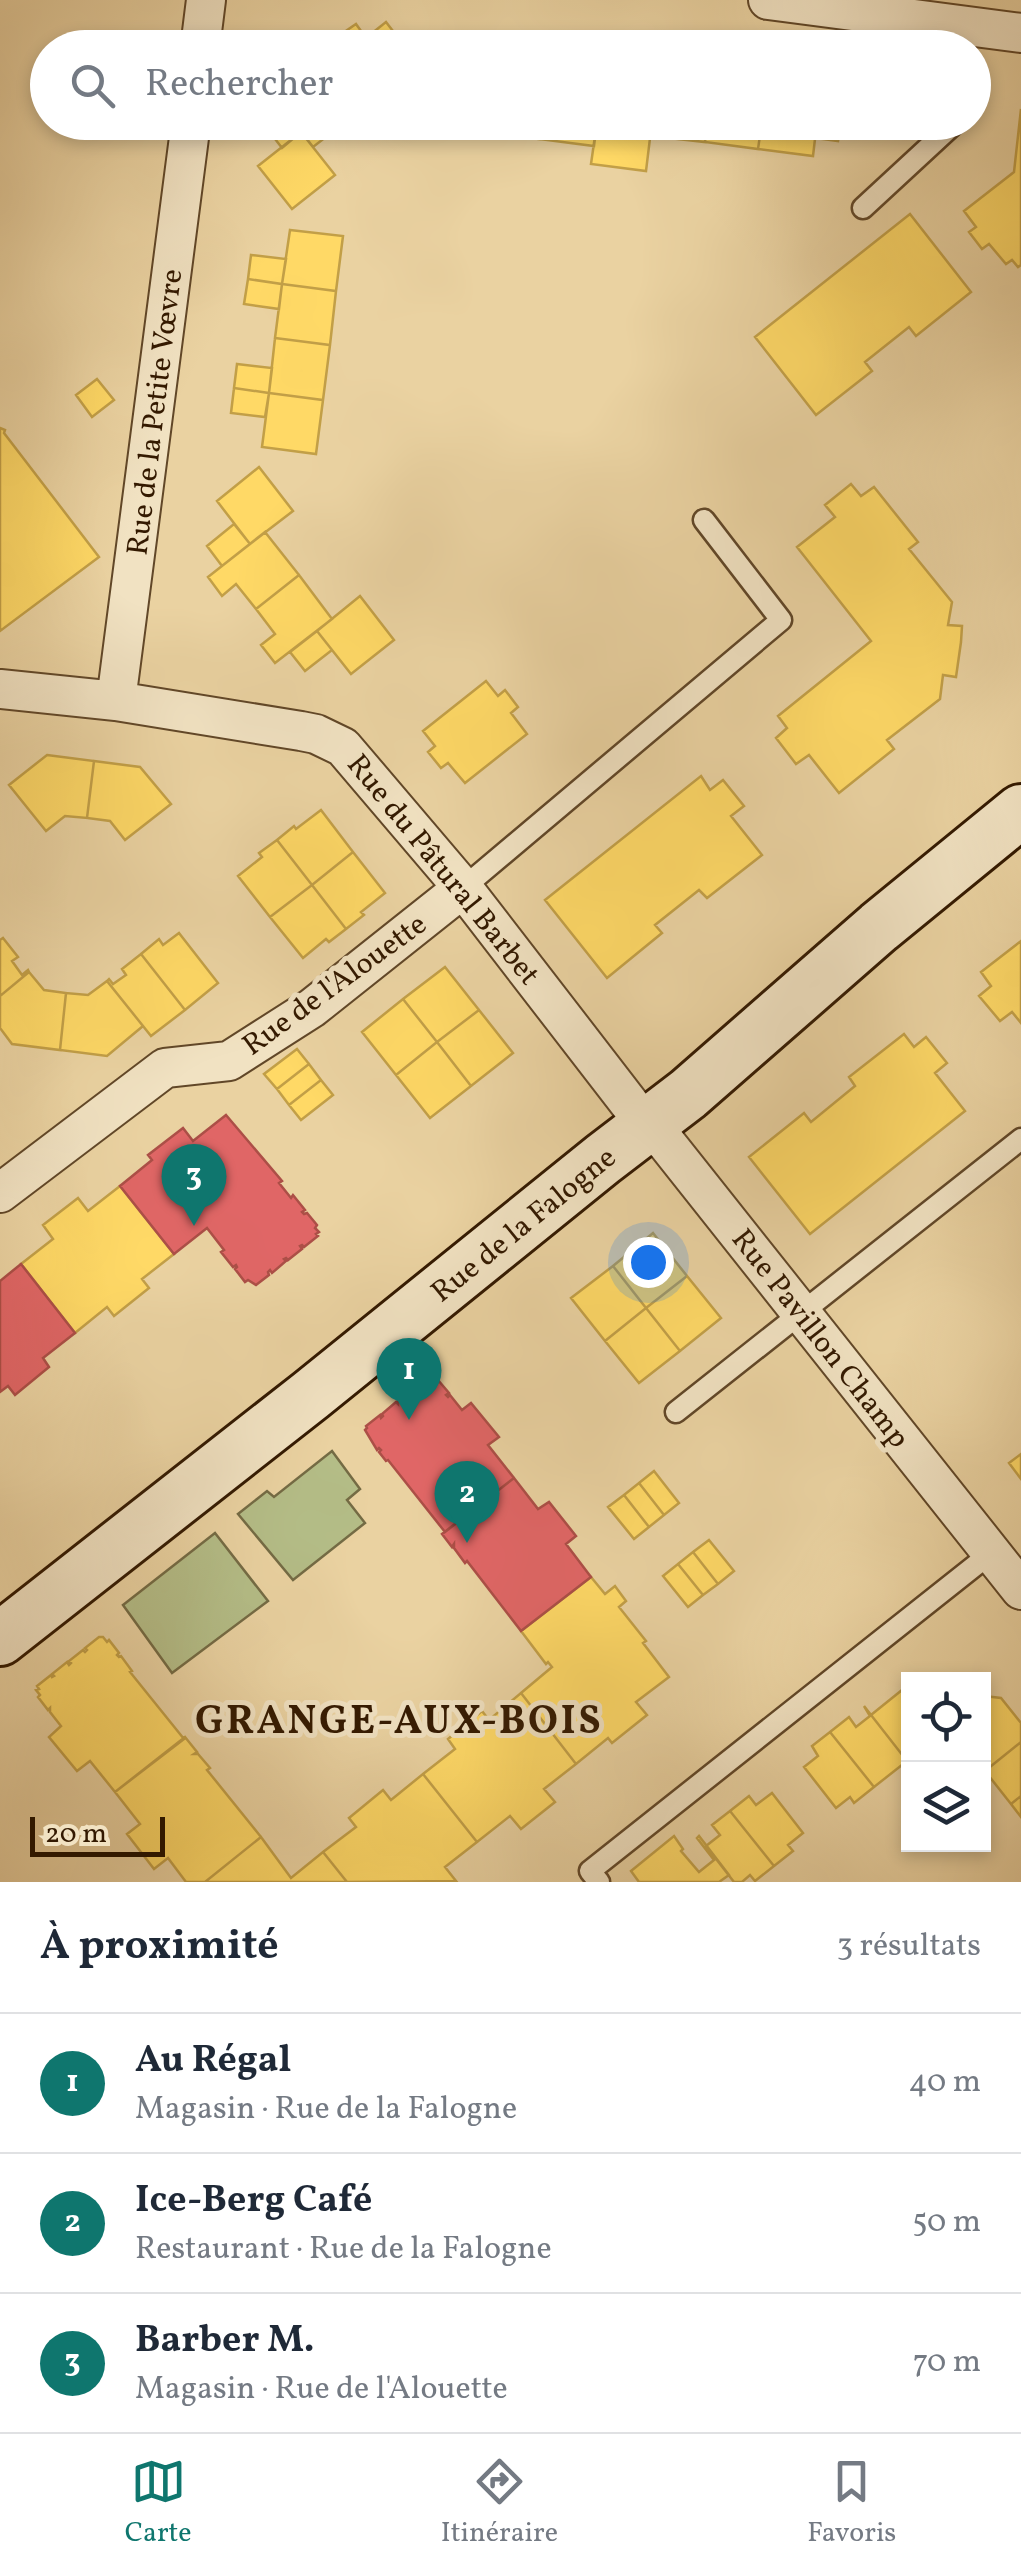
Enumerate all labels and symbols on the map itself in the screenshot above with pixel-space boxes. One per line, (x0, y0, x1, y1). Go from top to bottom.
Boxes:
street label: Rue de la Petite Vœvre (118, 267, 194, 558)
street label: Rue du Pâtural Barbet (336, 746, 549, 995)
street label: Rue de l'Alouette (234, 904, 436, 1067)
street label: Rue de la Falogne (423, 1138, 626, 1313)
pin: 3 (162, 1144, 226, 1226)
street label: Rue Pavillon Champ (720, 1221, 918, 1458)
your location (623, 1237, 674, 1288)
pin: 1 (376, 1338, 442, 1420)
pin: 2 (434, 1460, 500, 1543)
district label: GRANGE-AUX-BOIS (195, 1695, 603, 1751)
scale bar (30, 1812, 165, 1856)

